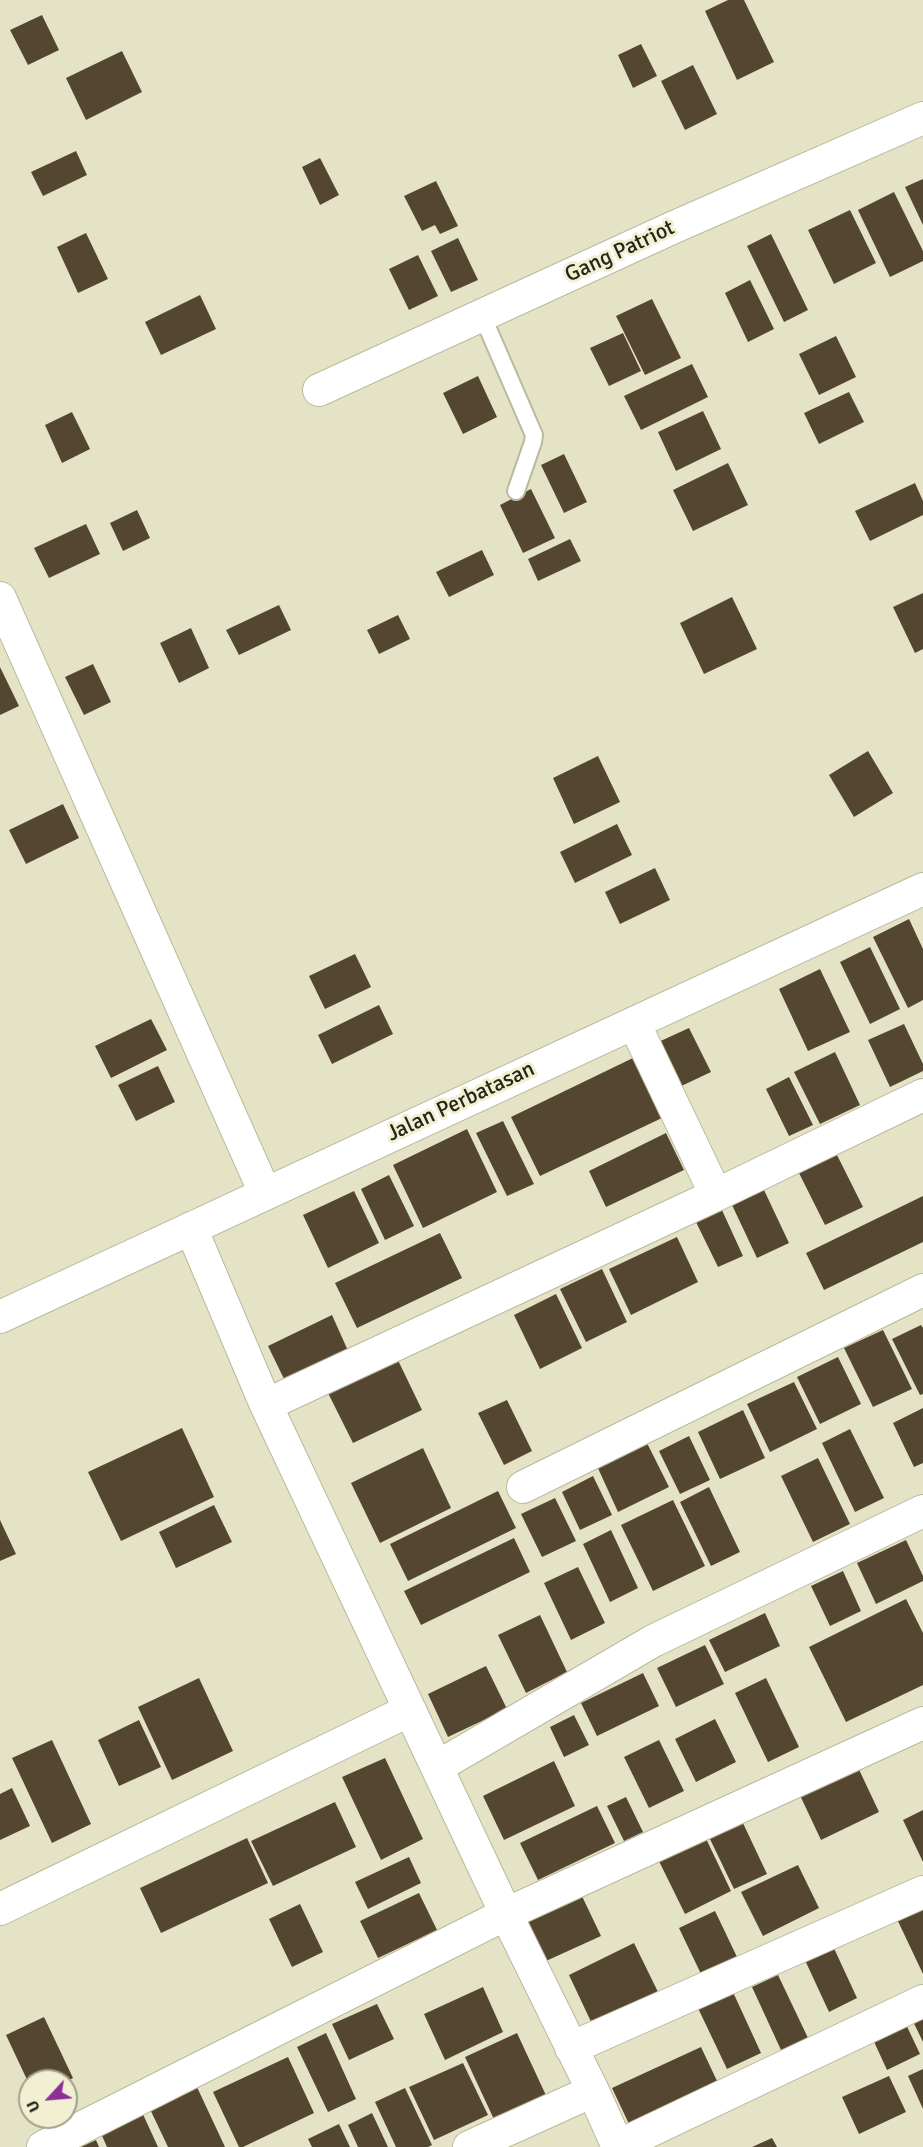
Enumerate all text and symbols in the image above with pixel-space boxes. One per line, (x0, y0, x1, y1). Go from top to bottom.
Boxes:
street label: Gang Patriot (561, 215, 679, 289)
street label: Jalan Perbatasan (383, 1056, 539, 1148)
north arrow (18, 2069, 78, 2129)
text: U (22, 2097, 45, 2115)

